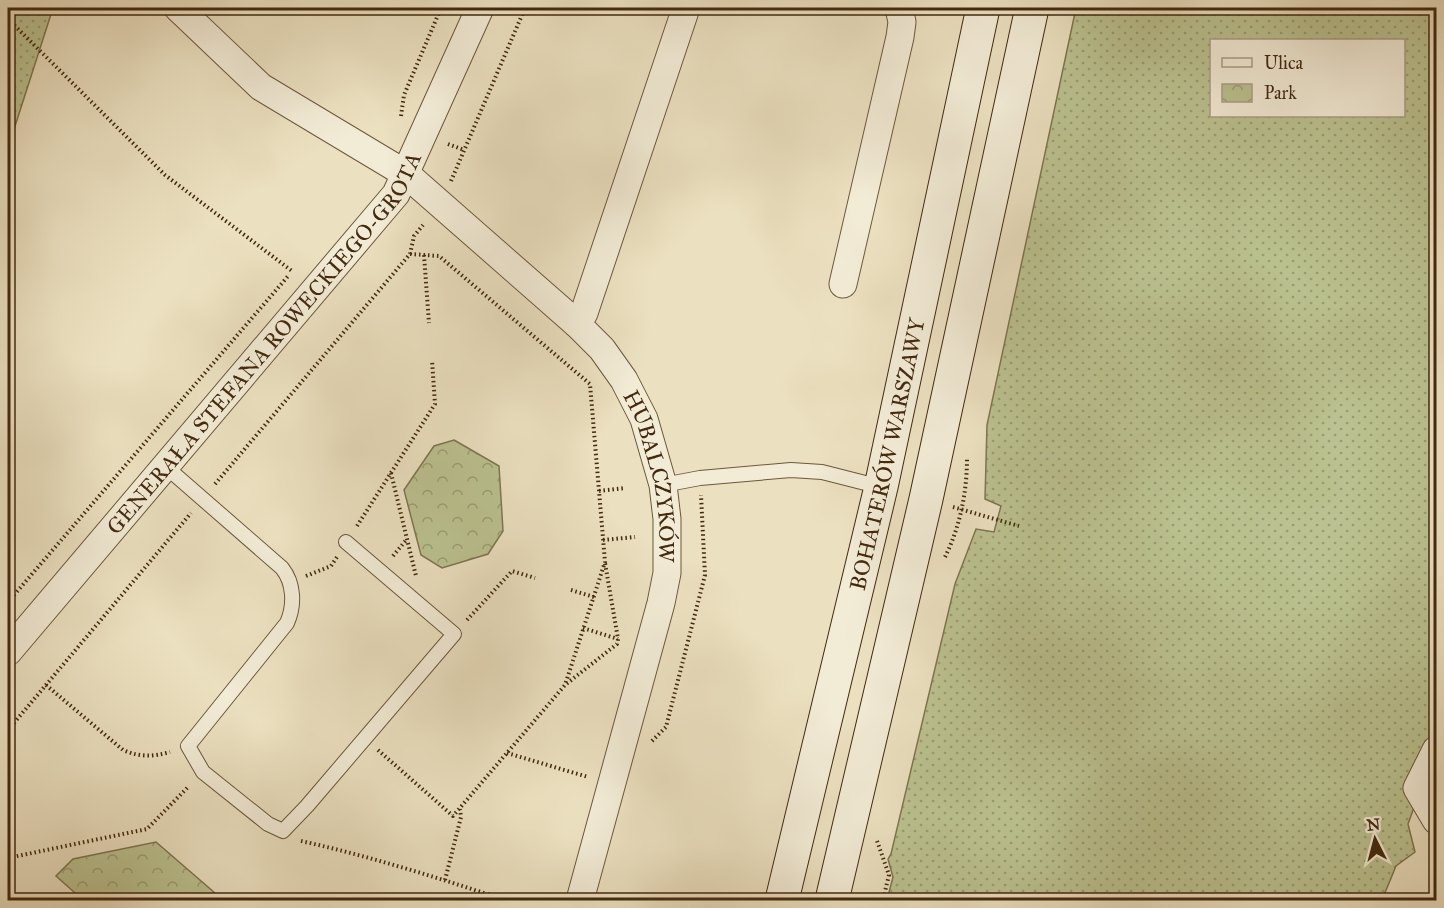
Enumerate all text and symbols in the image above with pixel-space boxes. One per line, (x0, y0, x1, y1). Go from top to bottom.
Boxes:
legend (1210, 39, 1405, 117)
text: Ulica (1264, 52, 1304, 74)
text: Park (1264, 82, 1297, 104)
street label: GENERAŁA STEFANA ROWECKIEGO-GROTA (101, 148, 427, 540)
street label: BOHATERÓW WARSZAWY (844, 315, 931, 593)
street label: HUBALCZYKÓW (617, 386, 681, 563)
north arrow (1345, 809, 1405, 869)
text: N (1366, 814, 1382, 835)

